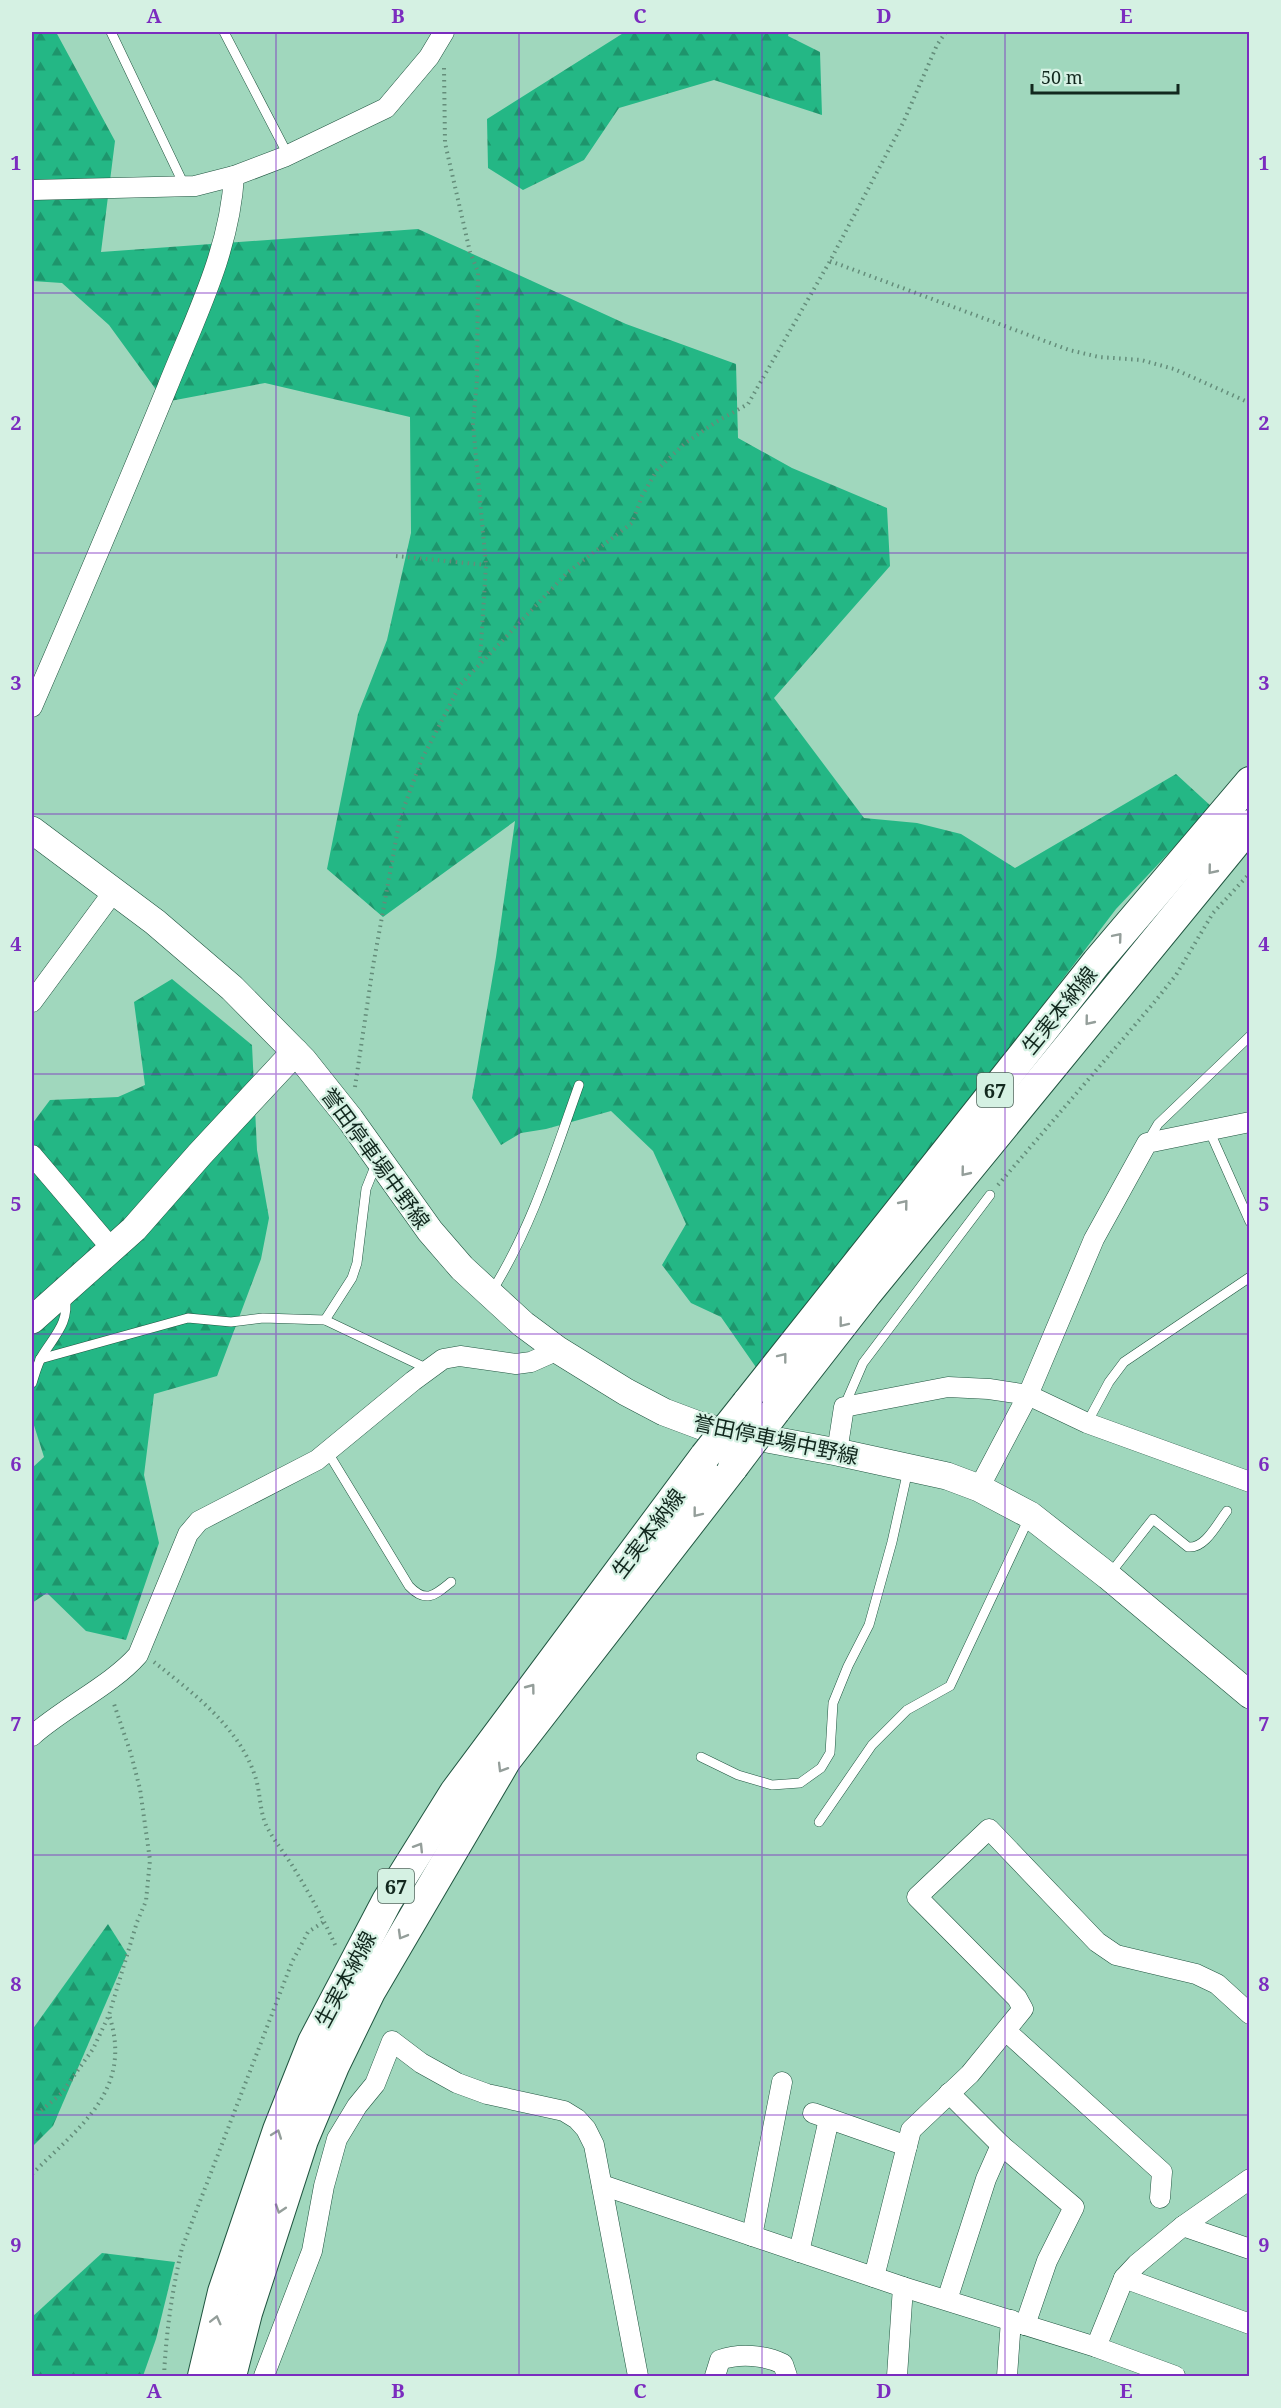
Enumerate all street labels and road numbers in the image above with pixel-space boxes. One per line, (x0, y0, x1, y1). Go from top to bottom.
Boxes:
street label: 生実本納線 (1015, 960, 1103, 1060)
road number: 67 (977, 1073, 1013, 1107)
street label: 誉田停車場中野線 (315, 1082, 437, 1234)
street label: 誉田停車場中野線 (691, 1408, 861, 1470)
street label: 生実本納線 (605, 1483, 691, 1583)
road number: 67 (378, 1869, 414, 1903)
street label: 生実本納線 (308, 1926, 382, 2032)

